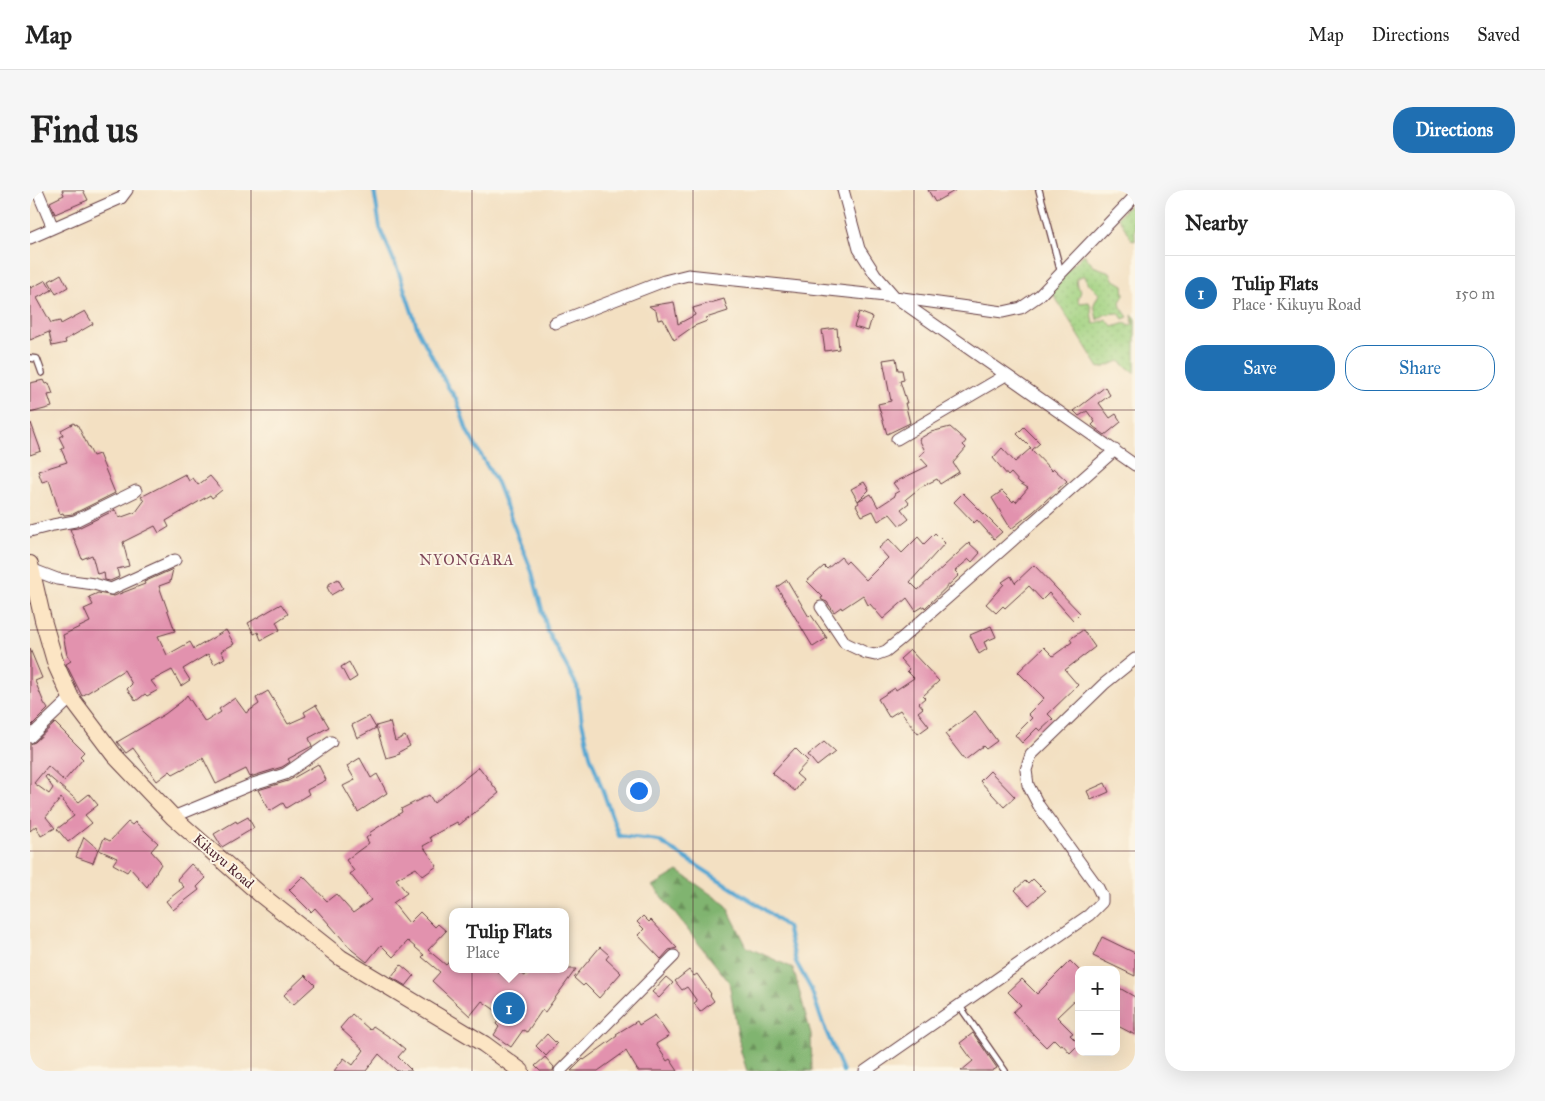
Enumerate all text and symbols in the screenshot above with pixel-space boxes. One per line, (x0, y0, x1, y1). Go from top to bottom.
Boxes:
text: Map (25, 20, 72, 50)
text: Map (1308, 24, 1344, 46)
text: Directions (1372, 24, 1449, 46)
text: Saved (1477, 24, 1520, 46)
button: Directions (1393, 107, 1515, 153)
text: Find us (30, 109, 138, 152)
text: Nearby (1185, 210, 1248, 236)
text: Tulip Flats (1232, 272, 1318, 295)
text: 1 (1198, 284, 1204, 303)
text: 150 m (1455, 284, 1495, 303)
text: Place · Kikuyu Road (1232, 295, 1361, 314)
button: Save (1185, 345, 1335, 391)
button: Share (1345, 345, 1495, 391)
district label: NYONGARA (419, 551, 515, 569)
your location (626, 778, 652, 804)
street label: Kikuyu Road (190, 831, 257, 892)
popup (449, 908, 569, 973)
text: Tulip Flats (466, 920, 552, 943)
text: Place (466, 943, 500, 962)
map controls (1075, 966, 1120, 1056)
button: + (1075, 966, 1120, 1011)
pin: 1 (493, 989, 525, 1027)
button: − (1075, 1011, 1120, 1056)

